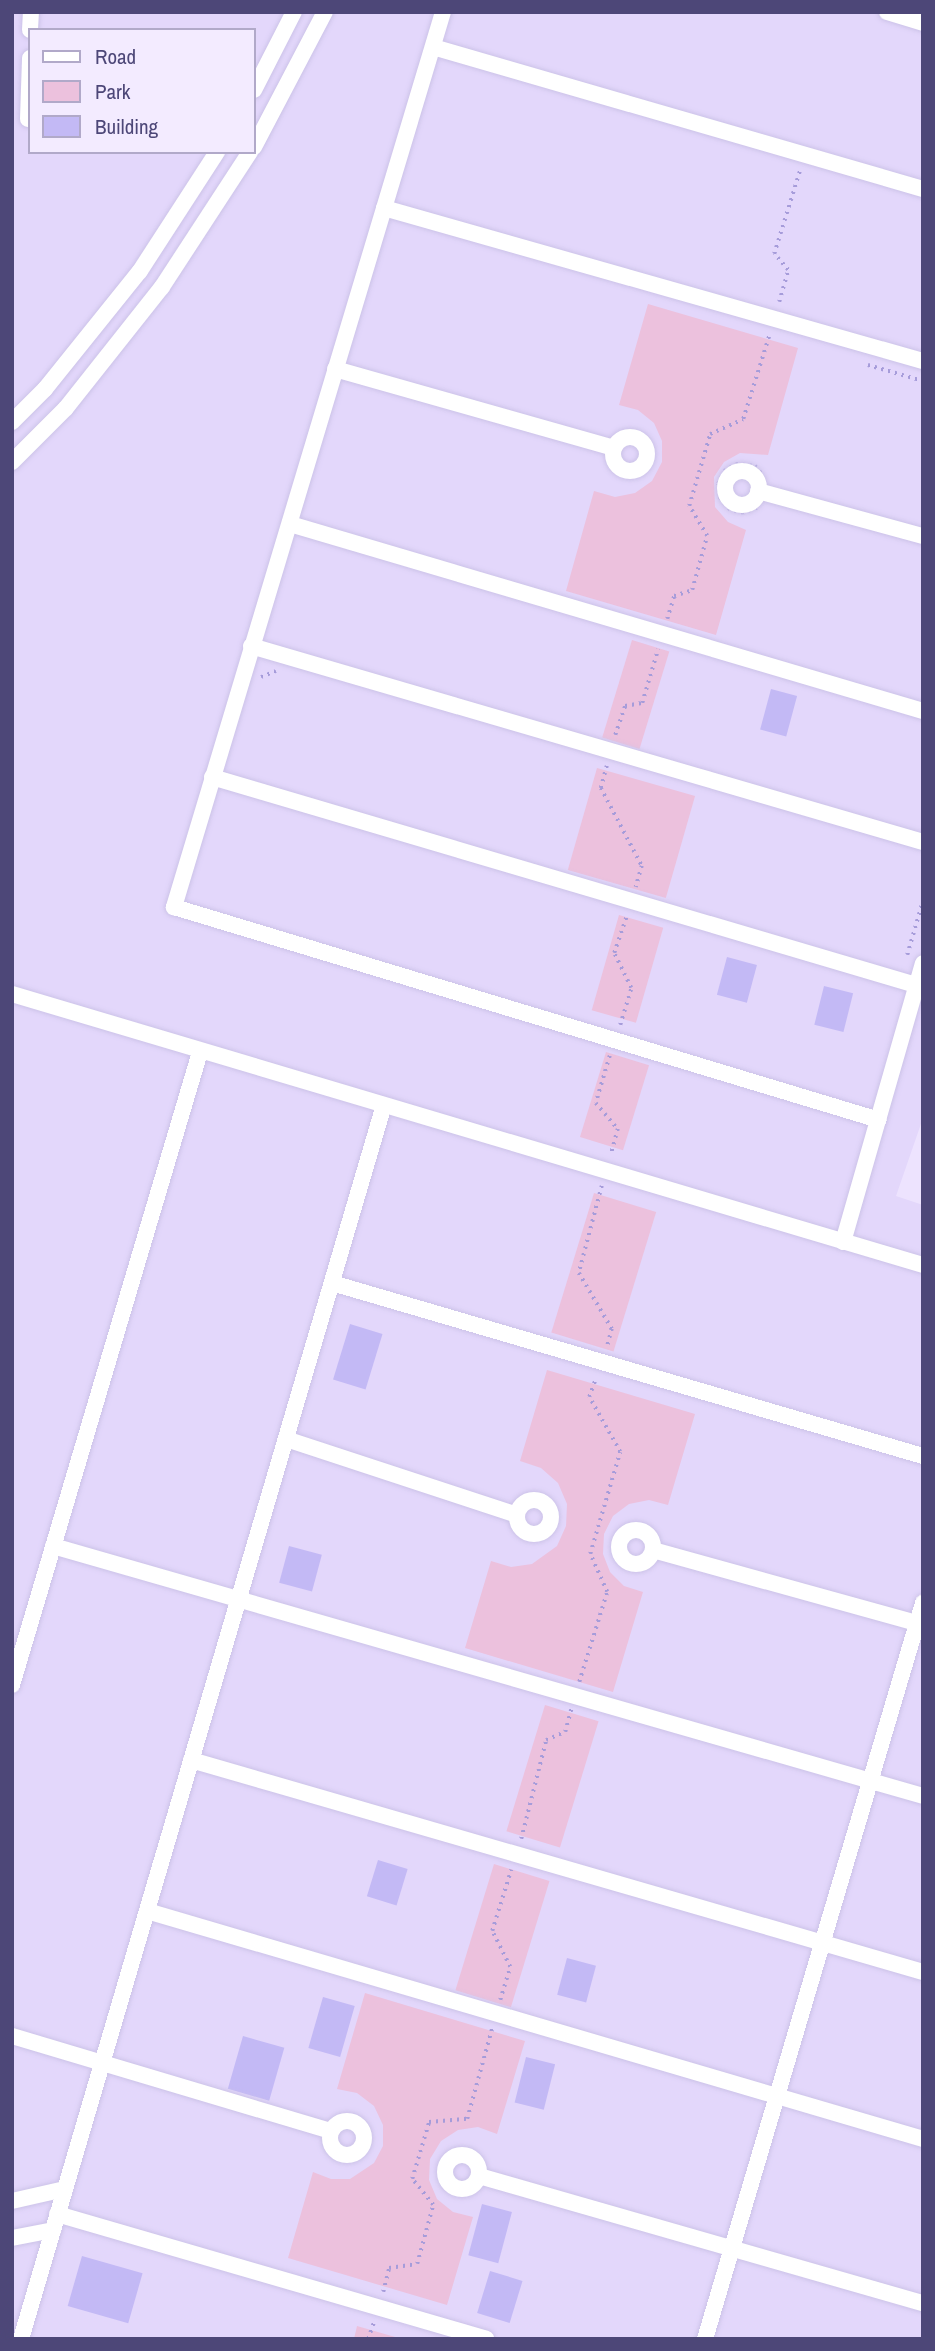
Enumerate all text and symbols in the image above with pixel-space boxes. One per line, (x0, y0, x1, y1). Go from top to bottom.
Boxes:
legend (28, 28, 256, 154)
text: Road (95, 42, 136, 71)
text: Park (95, 77, 130, 106)
text: Building (95, 112, 158, 141)

